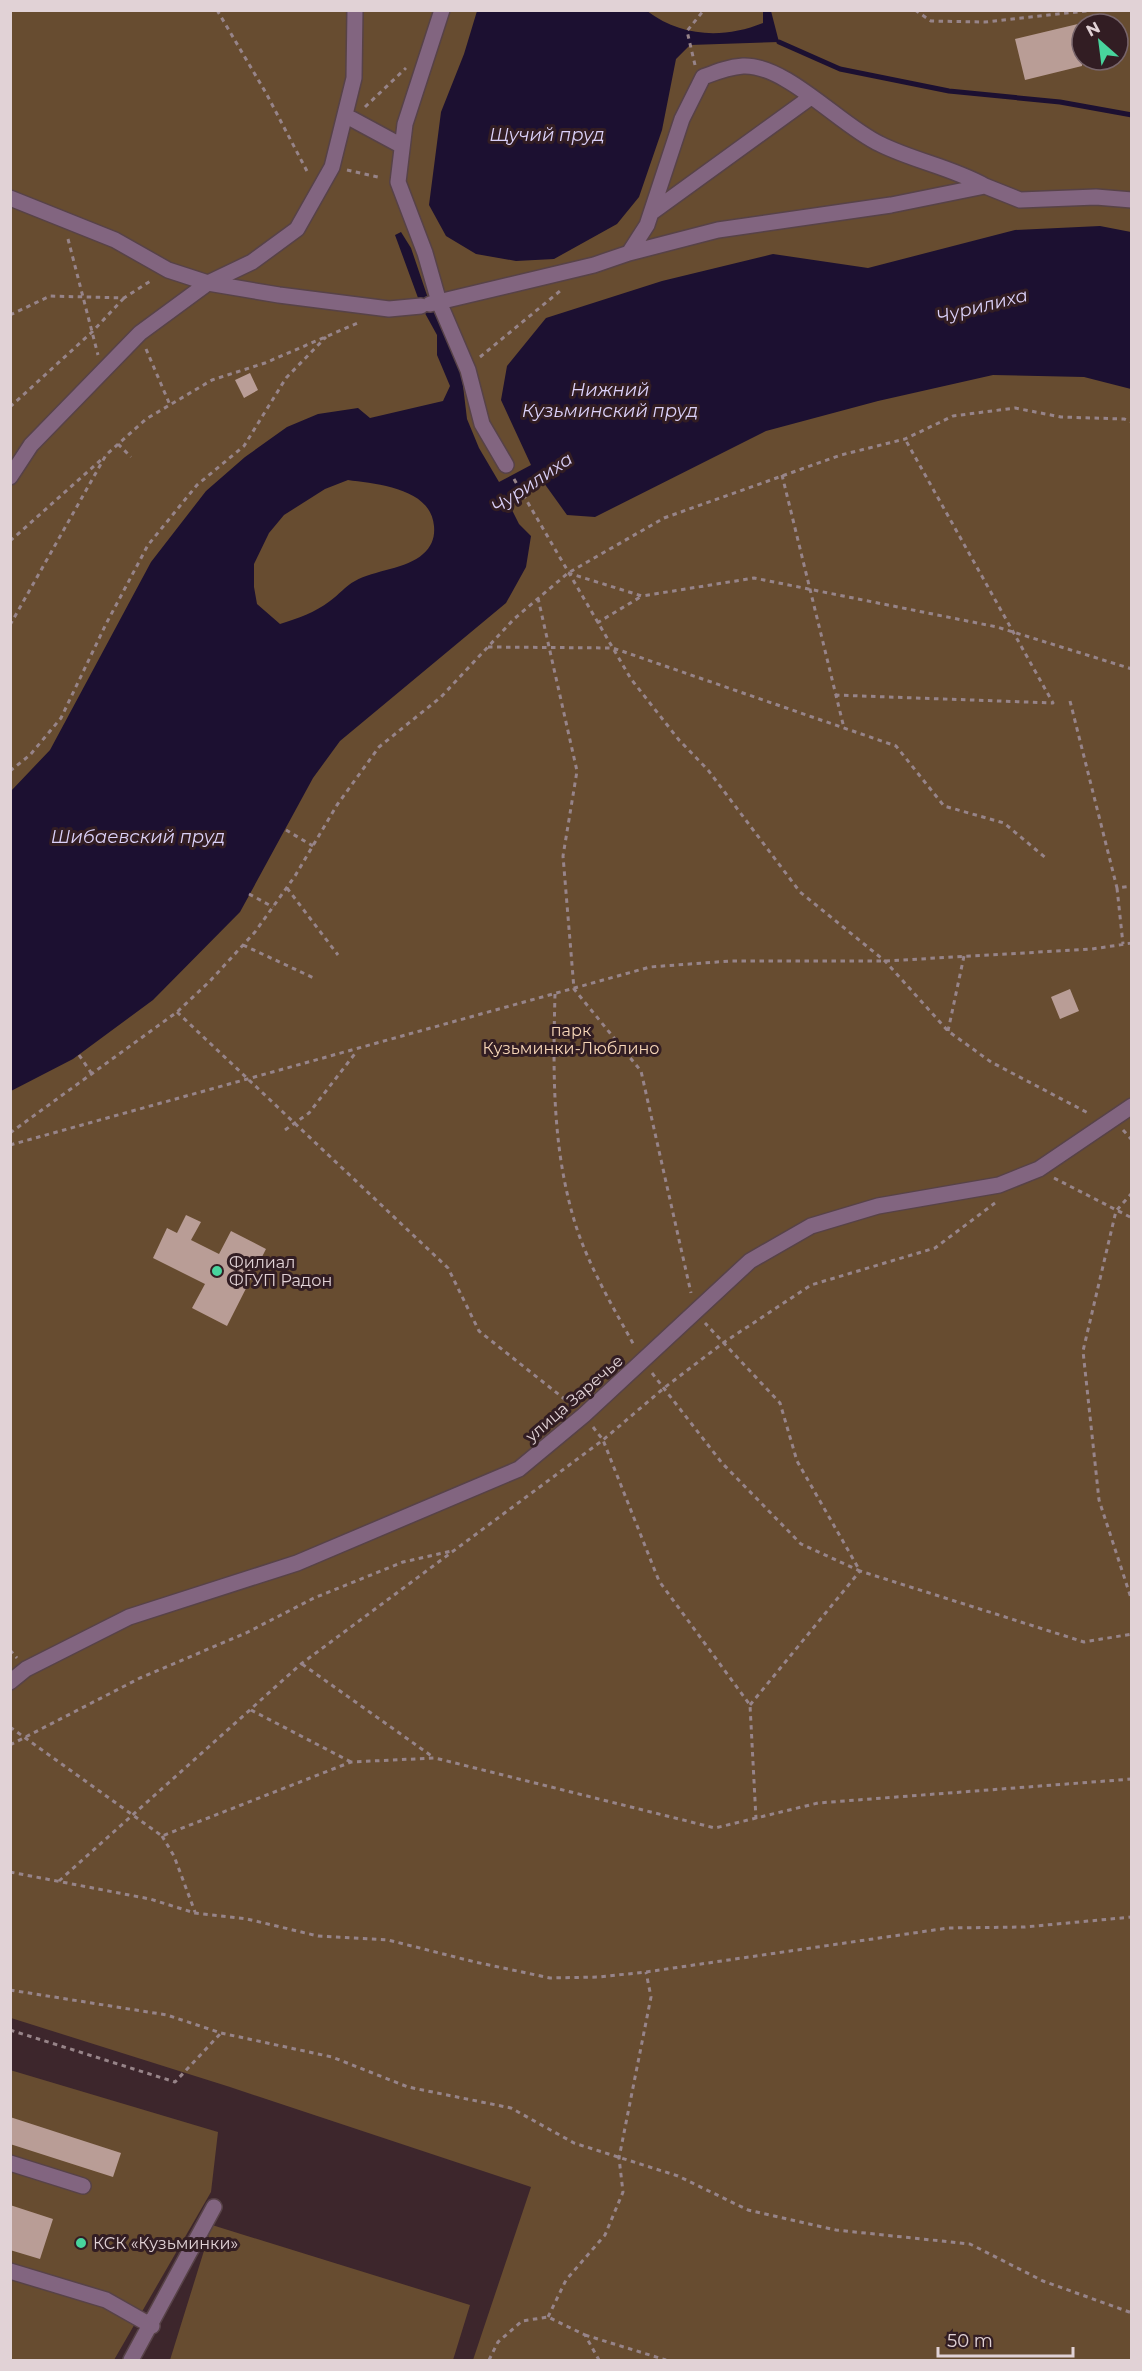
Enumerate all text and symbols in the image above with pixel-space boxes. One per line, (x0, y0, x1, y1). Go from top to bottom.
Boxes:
north arrow (1070, 12, 1130, 72)
text: N (1083, 18, 1103, 41)
water label: Щучий пруд (489, 124, 605, 146)
water label: Чурилиха (934, 284, 1030, 328)
water label: Нижний Кузьминский пруд (522, 379, 698, 422)
water label: Чурилиха (487, 448, 577, 518)
water label: Шибаевский пруд (51, 826, 225, 848)
park label: парк Кузьминки-Люблино (483, 1021, 659, 1058)
place label: Филиал ФГУП Радон (229, 1253, 332, 1290)
marker: Филиал ФГУП Радон (210, 1264, 224, 1278)
street label: улица Заречье (521, 1351, 627, 1446)
place label: КСК «Кузьминки» (93, 2234, 238, 2253)
marker: КСК «Кузьминки» (74, 2236, 88, 2250)
scale bar (938, 2320, 1073, 2358)
text: 50 m (947, 2330, 993, 2352)

